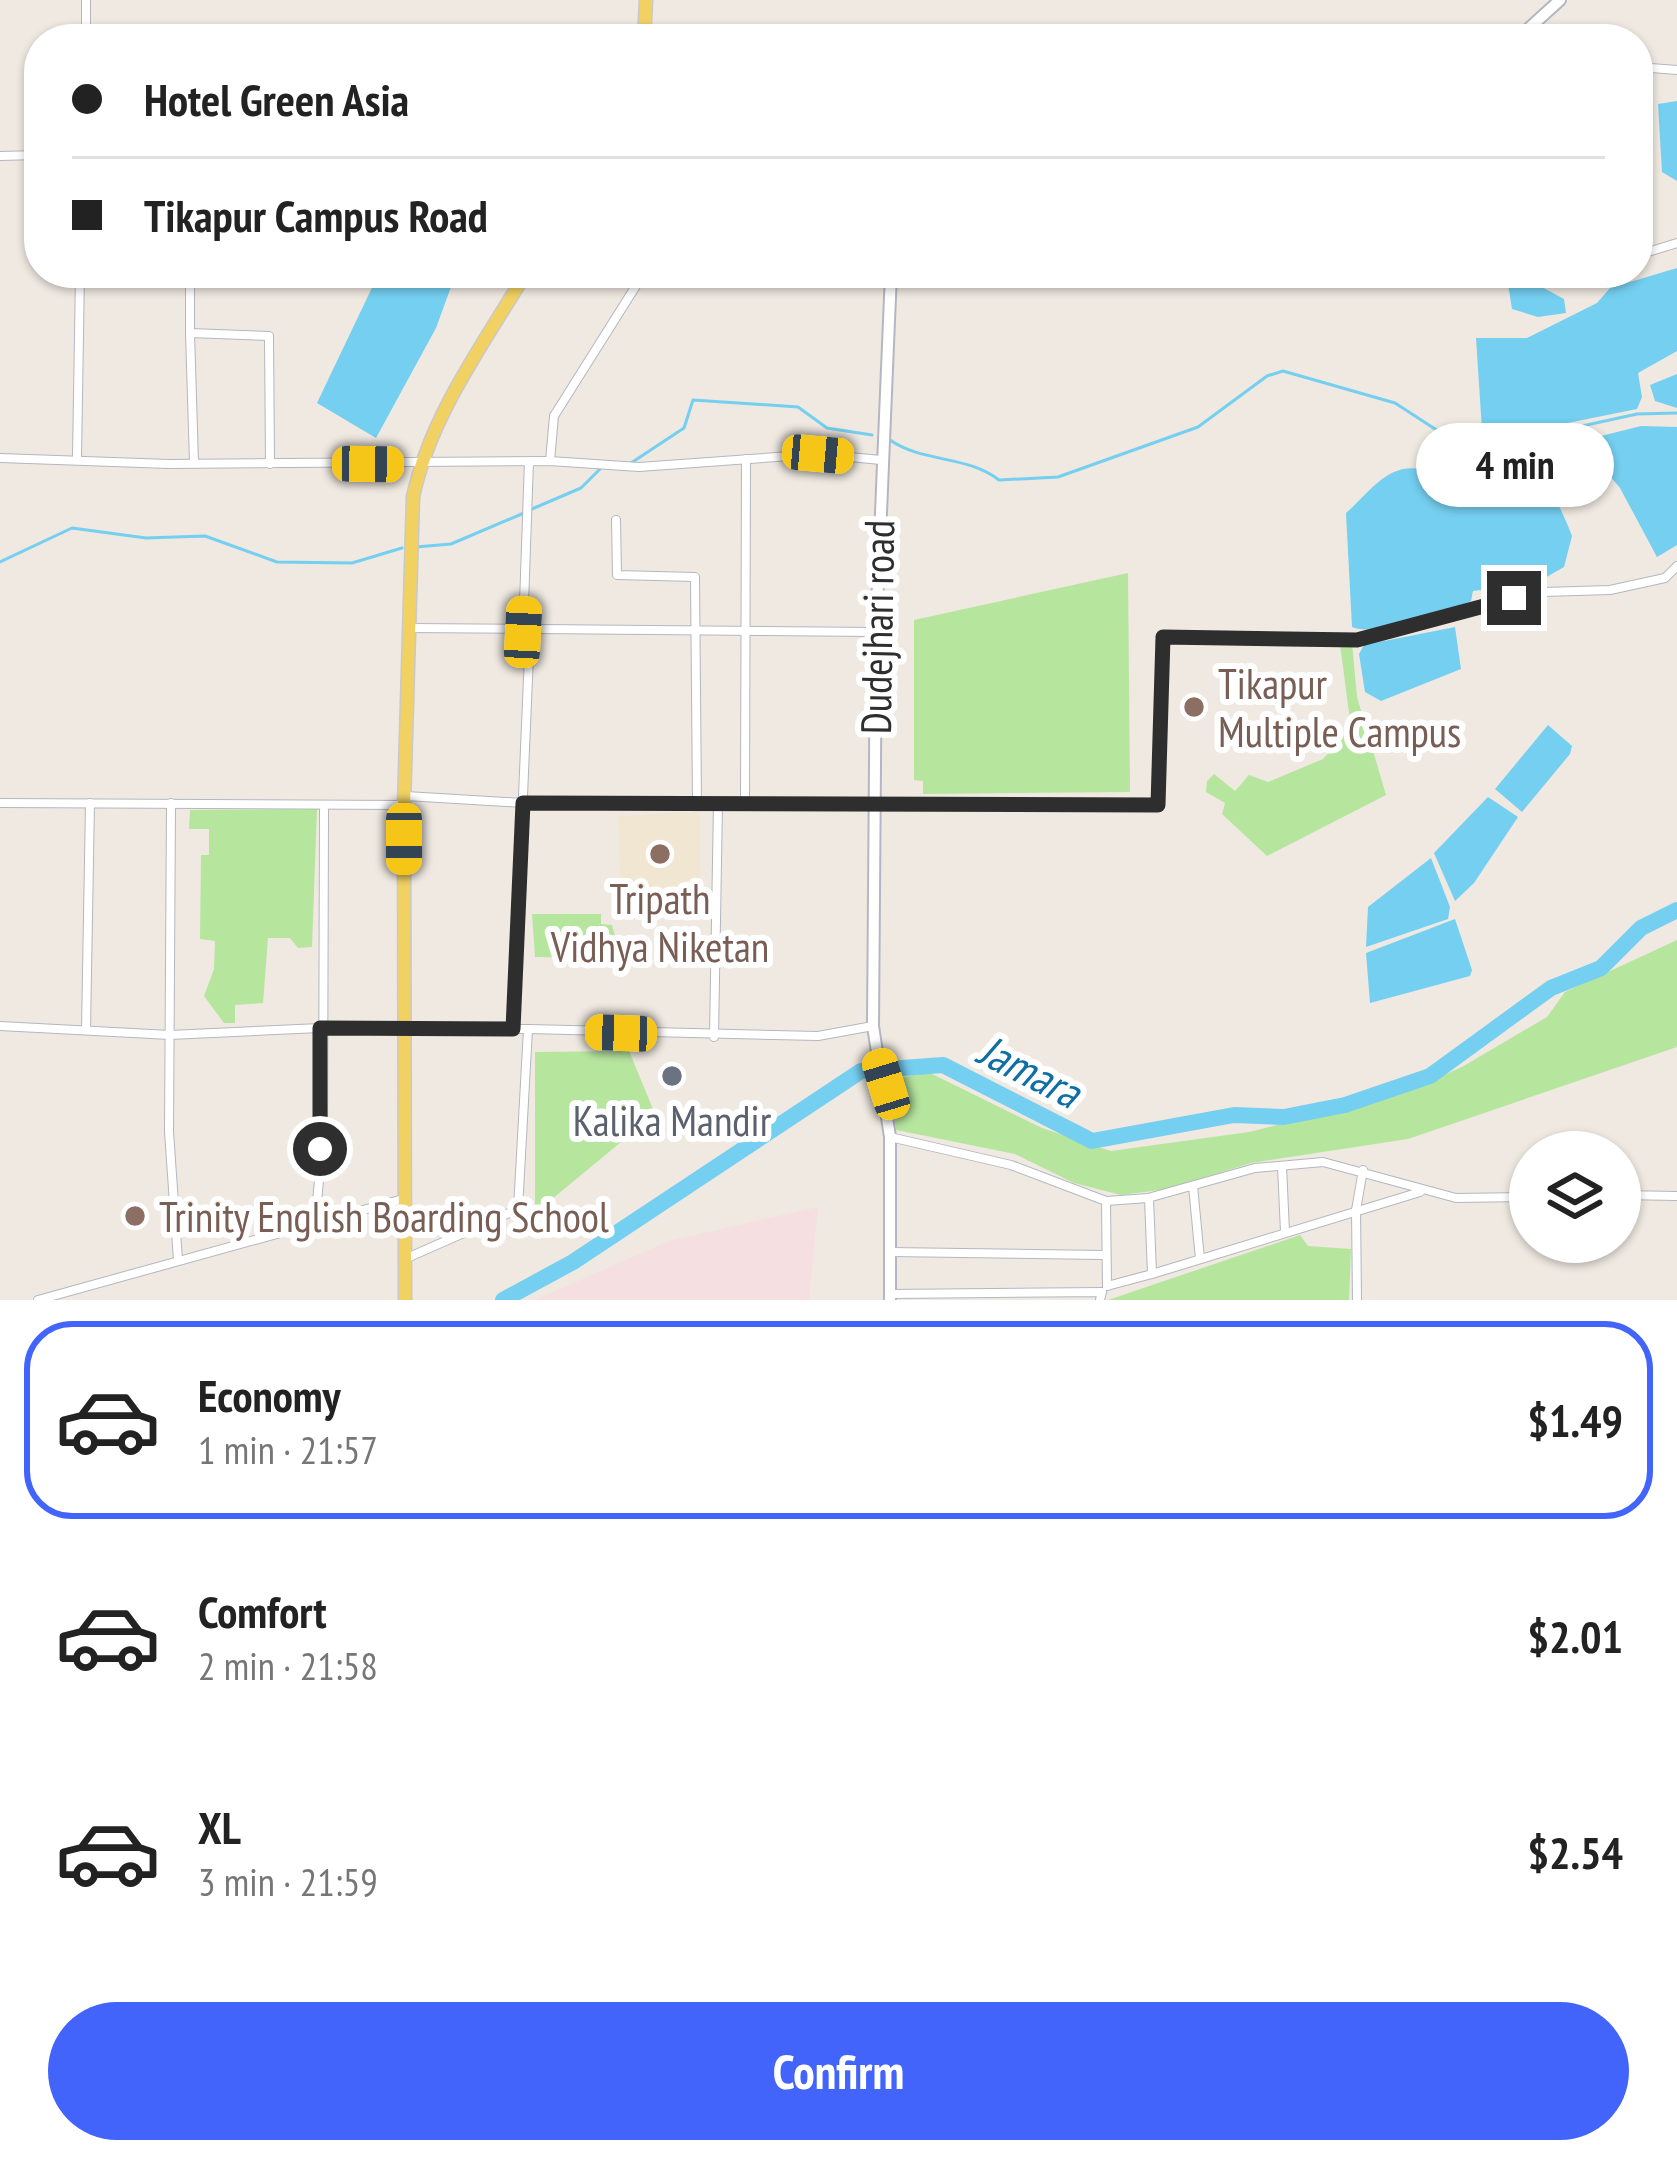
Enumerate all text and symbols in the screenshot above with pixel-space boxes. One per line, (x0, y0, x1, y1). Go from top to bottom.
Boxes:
text: Hotel Green Asia (144, 70, 409, 128)
text: Tikapur Campus Road (144, 186, 488, 244)
callout: 4 min (1415, 424, 1613, 508)
car (781, 433, 855, 475)
text: 4 min (1476, 439, 1554, 490)
car (332, 445, 404, 483)
street label: Dudejhari road (848, 519, 906, 735)
route end (1487, 571, 1541, 625)
car (503, 595, 543, 669)
place label: Tikapur Multiple Campus (1218, 656, 1461, 759)
marker: Tikapur Multiple Campus (1181, 694, 1207, 720)
car (386, 803, 422, 875)
marker: Tripath Vidhya Niketan (647, 841, 673, 867)
place label: Tripath Vidhya Niketan (550, 871, 769, 974)
car (584, 1014, 658, 1052)
water label: Jamara (968, 1019, 1092, 1121)
car (858, 1044, 914, 1124)
marker: Kalika Mandir (659, 1063, 685, 1089)
place label: Kalika Mandir (573, 1093, 772, 1148)
route start (293, 1122, 347, 1176)
map controls (1509, 1131, 1641, 1263)
button: layers (1509, 1131, 1641, 1263)
place label: Trinity English Boarding School (159, 1189, 609, 1244)
marker: Trinity English Boarding School (122, 1203, 148, 1229)
icon: car (54, 1366, 162, 1474)
text: Economy (198, 1366, 341, 1424)
text: $1.49 (1527, 1391, 1623, 1449)
text: 1 min · 21:57 (198, 1424, 378, 1475)
icon: car (54, 1582, 162, 1690)
text: Comfort (198, 1582, 327, 1640)
text: $2.01 (1527, 1607, 1623, 1665)
text: 2 min · 21:58 (198, 1640, 378, 1691)
icon: car (54, 1798, 162, 1906)
text: XL (198, 1798, 241, 1856)
text: $2.54 (1527, 1823, 1623, 1881)
text: 3 min · 21:59 (198, 1856, 378, 1907)
button: Confirm (48, 2002, 1629, 2140)

